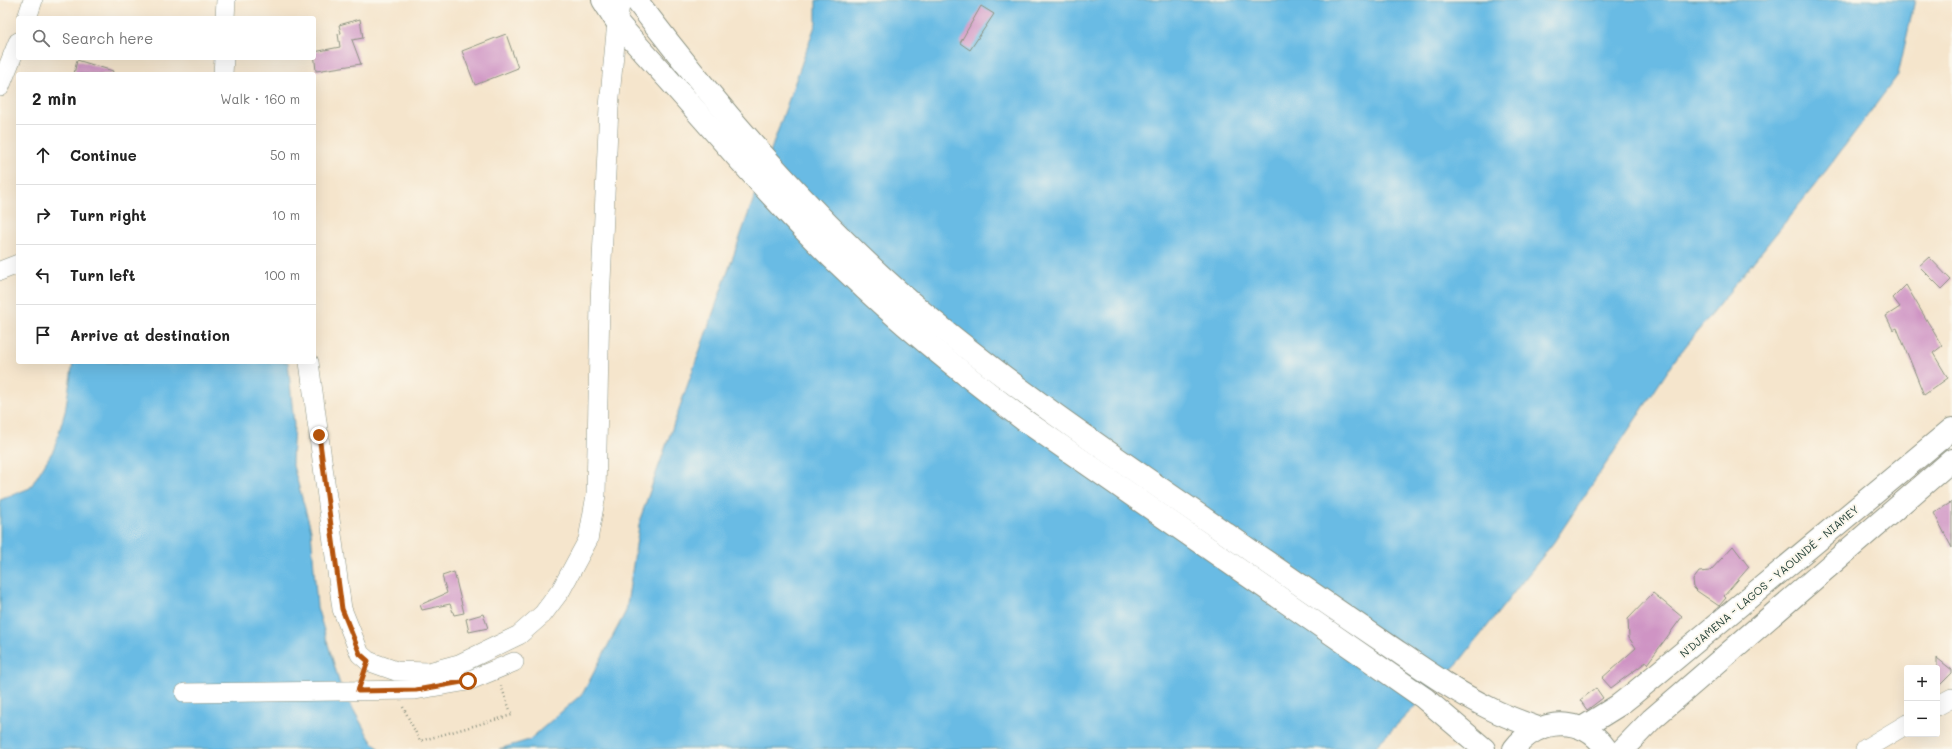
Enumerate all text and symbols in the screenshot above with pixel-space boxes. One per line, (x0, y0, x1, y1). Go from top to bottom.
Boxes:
search box (16, 16, 316, 60)
icon: search (30, 27, 52, 49)
text: Search here (62, 28, 153, 48)
text: 2 min (32, 87, 77, 109)
text: Walk · 160 m (220, 90, 300, 107)
icon: ahead (32, 144, 54, 166)
text: Continue (70, 145, 137, 165)
text: 50 m (270, 146, 300, 163)
icon: right (32, 204, 54, 226)
text: Turn right (70, 205, 147, 225)
text: 10 m (272, 206, 300, 223)
icon: left (32, 264, 54, 286)
text: Turn left (70, 265, 135, 285)
text: 100 m (264, 266, 300, 283)
icon: arrive (32, 324, 54, 346)
text: Arrive at destination (70, 325, 230, 345)
route end (310, 426, 328, 444)
street label: N'DJAMENA - LAGOS - YAOUNDÉ - NIAMEY (1676, 501, 1862, 661)
map controls (1904, 665, 1940, 737)
button: + (1904, 665, 1940, 701)
route start (459, 672, 477, 690)
button: − (1904, 701, 1940, 737)

